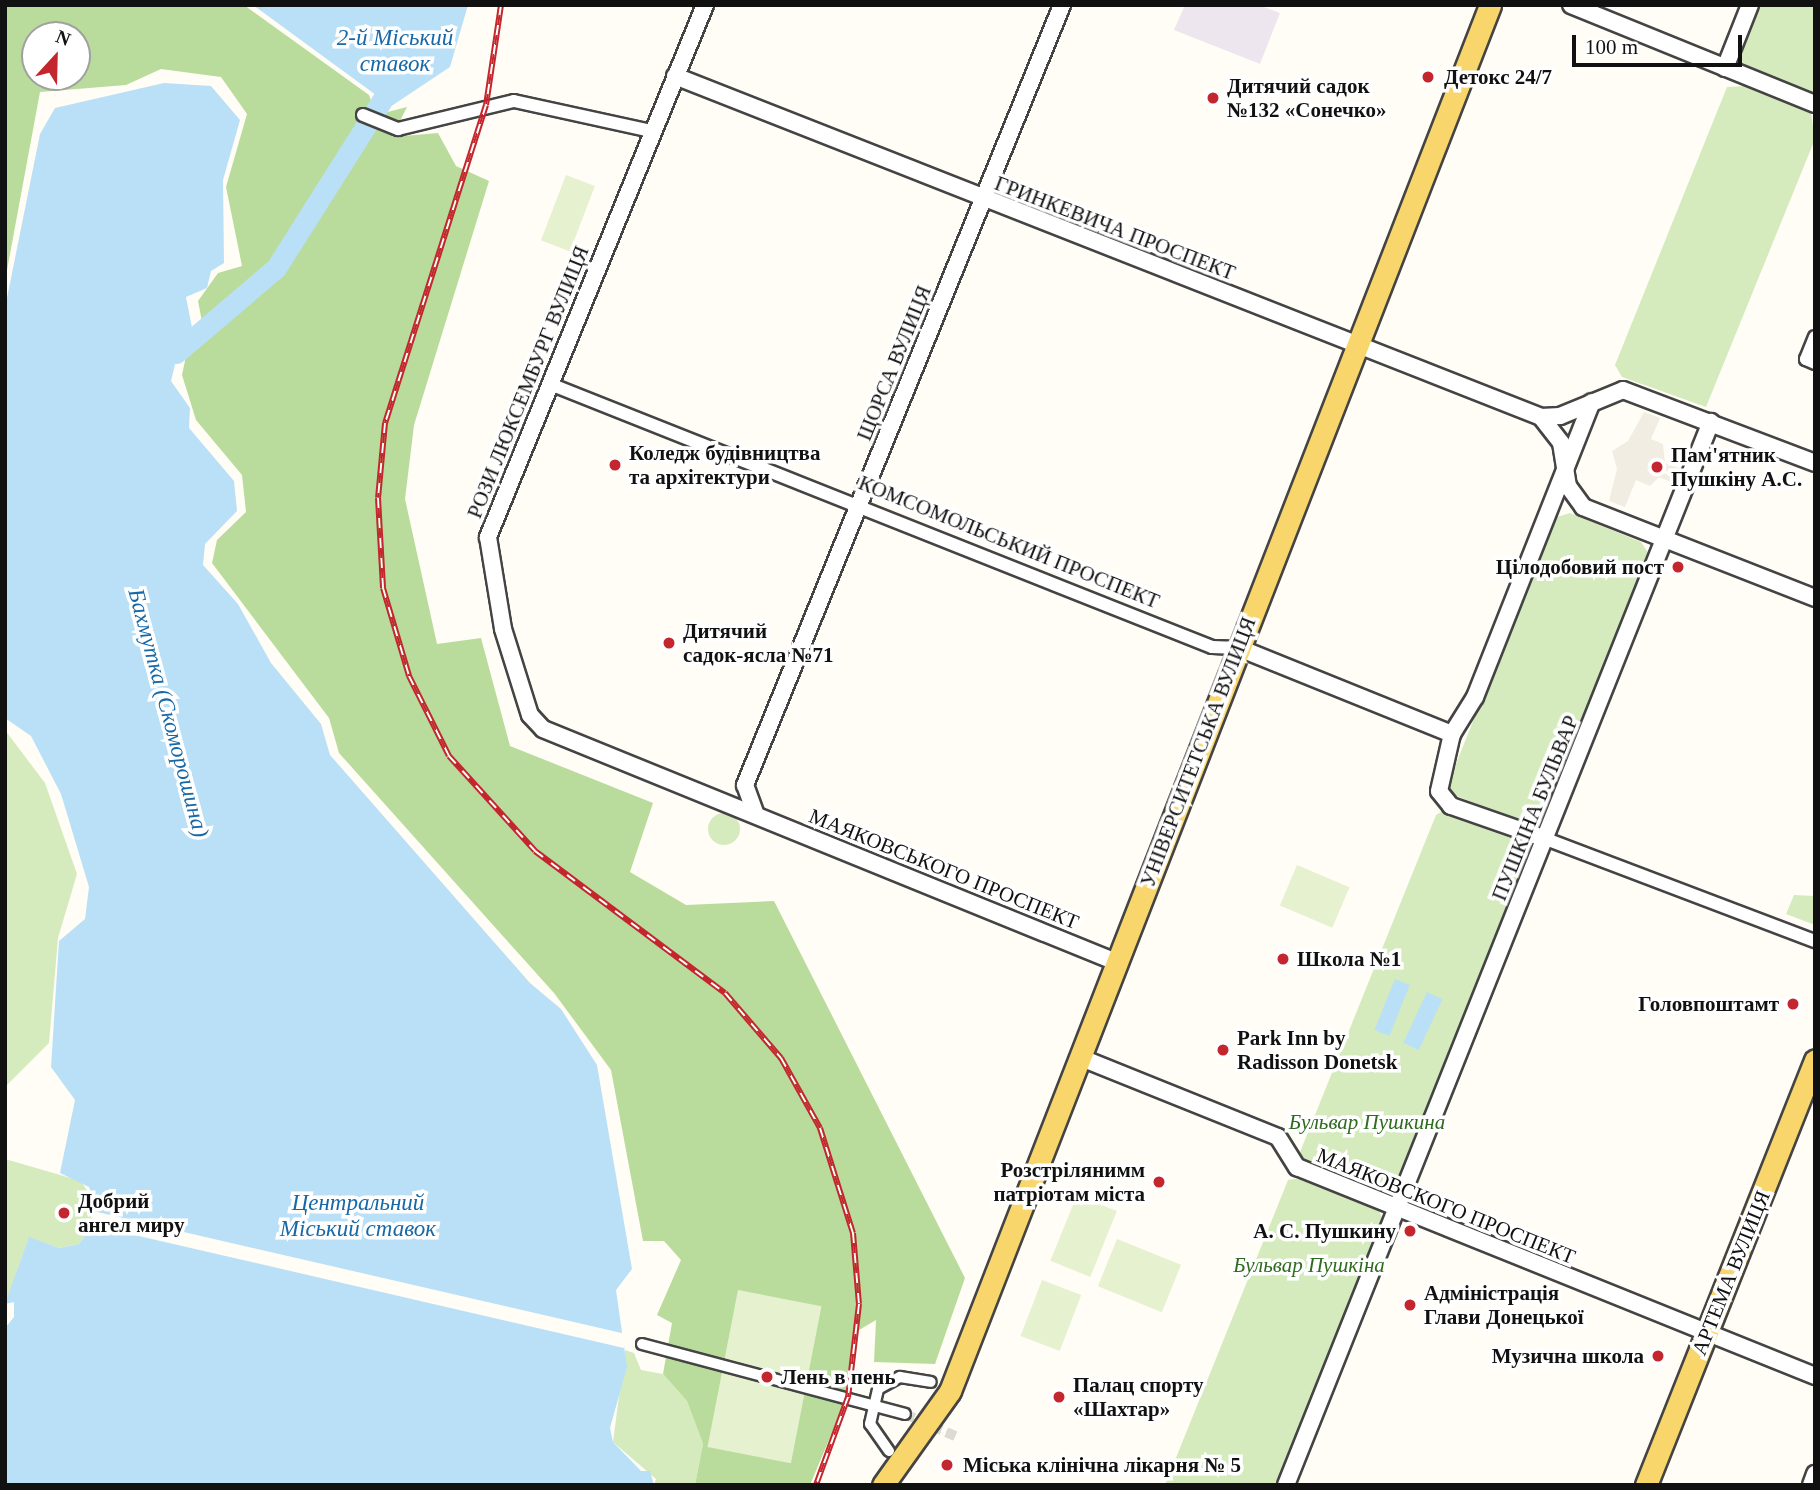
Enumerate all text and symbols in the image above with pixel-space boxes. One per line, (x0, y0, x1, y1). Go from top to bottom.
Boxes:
north arrow (21, 21, 91, 91)
scale bar (1575, 21, 1745, 65)
water label: 2-й Міський ставок (337, 24, 453, 78)
text: N (53, 26, 74, 50)
text: 100 m (1585, 35, 1638, 59)
place label: Детокс 24/7 (1444, 64, 1552, 90)
marker: Детокс 24/7 (1418, 67, 1438, 87)
place label: Дитячий садок №132 «Сонечко» (1227, 73, 1387, 123)
marker: Дитячий садок №132 «Сонечко» (1205, 90, 1221, 106)
street label: ГРИНКЕВИЧА ПРОСПЕКТ (991, 170, 1239, 286)
street label: РОЗИ ЛЮКСЕМБУРГ ВУЛИЦЯ (462, 242, 594, 522)
street label: ЩОРСА ВУЛИЦЯ (851, 282, 937, 444)
place label: Коледж будівництва та архітектури (629, 440, 820, 490)
place label: Пам'ятник Пушкіну А.С. (1671, 442, 1802, 492)
marker: Коледж будівництва та архітектури (607, 457, 623, 473)
marker: Пам'ятник Пушкіну А.С. (1649, 459, 1665, 475)
street label: КОМСОМОЛЬСЬКИЙ ПРОСПЕКТ (855, 470, 1163, 614)
place label: Цілодобовий пост (1496, 554, 1664, 580)
marker: Цілодобовий пост (1670, 559, 1686, 575)
water label: Бахмутка (Скоморошина) (121, 586, 215, 840)
street label: УНІВЕРСИТЕТСЬКА ВУЛИЦЯ (1135, 613, 1261, 891)
place label: Дитячий садок-ясла №71 (683, 618, 834, 668)
marker: Дитячий садок-ясла №71 (661, 635, 677, 651)
street label: ПУШКІНА БУЛЬВАР (1486, 712, 1584, 904)
street label: МАЯКОВСЬКОГО ПРОСПЕКТ (805, 803, 1083, 935)
place label: Школа №1 (1297, 946, 1401, 972)
marker: Школа №1 (1275, 951, 1291, 967)
place label: Головпоштамт (1638, 991, 1779, 1017)
marker: Головпоштамт (1785, 996, 1801, 1012)
place label: Park Inn by Radisson Donetsk (1237, 1025, 1397, 1075)
marker: Park Inn by Radisson Donetsk (1215, 1042, 1231, 1058)
park label: Бульвар Пушкина (1289, 1109, 1445, 1135)
street label: МАЯКОВСКОГО ПРОСПЕКТ (1313, 1143, 1579, 1269)
place label: Розстрілянимм патріотам міста (993, 1157, 1145, 1207)
marker: Розстрілянимм патріотам міста (1151, 1174, 1167, 1190)
street label: АРТЕМА ВУЛИЦЯ (1686, 1187, 1776, 1359)
place label: Добрий ангел миру (78, 1188, 185, 1238)
water label: Центральний Міський ставок (280, 1189, 436, 1243)
marker: Добрий ангел миру (56, 1205, 72, 1221)
place label: А. С. Пушкину (1253, 1218, 1396, 1244)
marker: А. С. Пушкину (1402, 1223, 1418, 1239)
park label: Бульвар Пушкіна (1233, 1252, 1385, 1278)
place label: Адміністрація Глави Донецької (1424, 1280, 1584, 1330)
marker: Адміністрація Глави Донецької (1402, 1297, 1418, 1313)
place label: Музична школа (1492, 1343, 1644, 1369)
marker: Музична школа (1650, 1348, 1666, 1364)
place label: Лень в пень (781, 1364, 895, 1390)
marker: Лень в пень (759, 1369, 775, 1385)
place label: Палац спорту «Шахтар» (1073, 1372, 1204, 1422)
marker: Палац спорту «Шахтар» (1051, 1389, 1067, 1405)
place label: Міська клінічна лікарня № 5 (963, 1452, 1241, 1478)
marker: Міська клінічна лікарня № 5 (937, 1455, 957, 1475)

